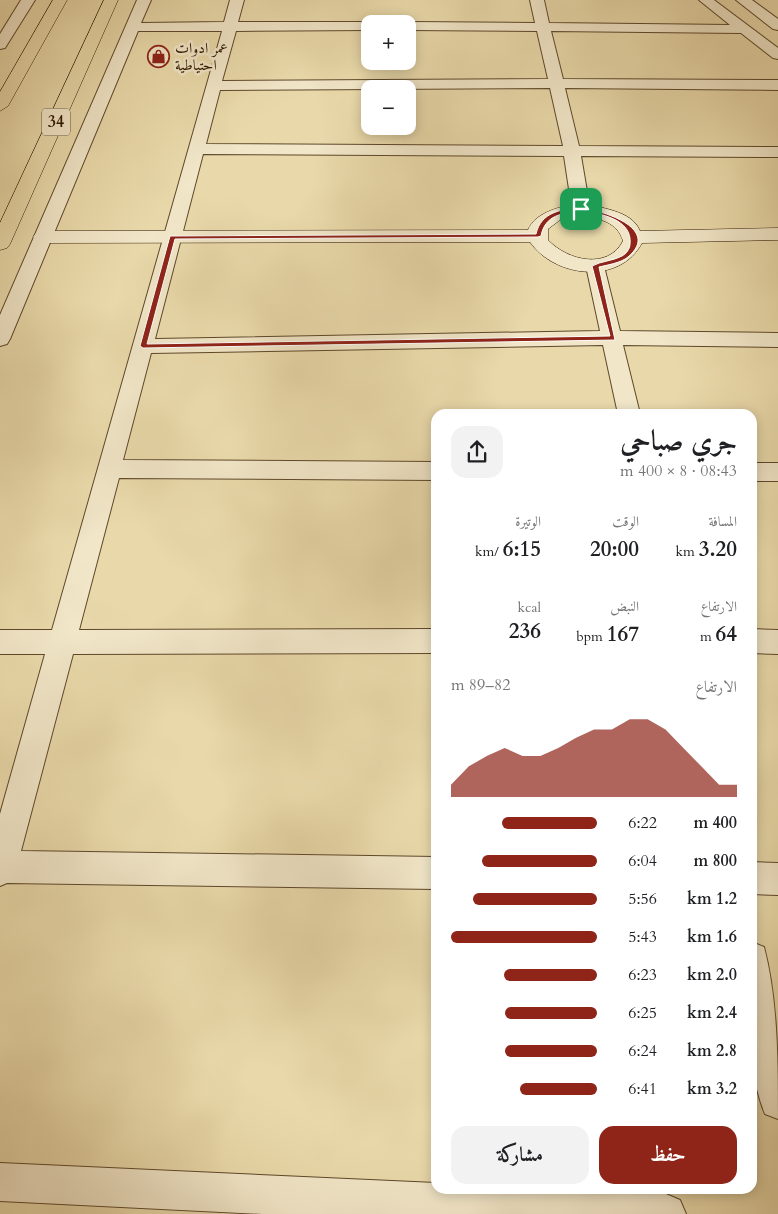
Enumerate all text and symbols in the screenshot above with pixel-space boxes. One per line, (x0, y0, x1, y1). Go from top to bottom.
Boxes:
map controls (361, 15, 416, 135)
button: + (361, 15, 416, 70)
place label: عمر ادوات احتياطية (175, 38, 228, 75)
shop icon: عمر ادوات احتياطية (147, 45, 171, 69)
button: − (361, 80, 416, 135)
road number: 34 (42, 108, 70, 136)
pin (560, 188, 602, 230)
icon: arrive (567, 195, 595, 223)
text: جري صباحي (620, 422, 737, 460)
button: share (451, 426, 503, 478)
text: 08:43 · 8 × 400 m (620, 460, 737, 482)
text: الوتيرة (515, 512, 541, 531)
text: الوقت (612, 512, 639, 531)
text: المسافة (708, 512, 737, 531)
text: 6:15 (503, 535, 541, 564)
text: 20:00 (590, 535, 639, 564)
text: 3.20 (699, 535, 737, 564)
text: /km (475, 542, 503, 561)
text: km (676, 542, 699, 561)
text: النبض (610, 597, 639, 616)
text: الارتفاع (701, 597, 737, 616)
text: kcal (518, 598, 541, 617)
text: 236 (509, 617, 541, 646)
text: 167 (607, 620, 639, 649)
text: 64 (715, 620, 737, 649)
text: bpm (576, 627, 607, 646)
text: m (700, 627, 715, 646)
text: 82–89 m (451, 674, 510, 696)
text: الارتفاع (695, 676, 737, 698)
text: 6:22 (628, 812, 657, 834)
text: 400 m (693, 812, 737, 834)
text: 6:04 (628, 850, 657, 872)
text: 800 m (693, 850, 737, 872)
text: 5:56 (628, 888, 657, 910)
text: 1.2 km (687, 888, 737, 910)
text: 5:43 (628, 926, 657, 948)
text: 1.6 km (687, 926, 737, 948)
text: 6:23 (628, 964, 657, 986)
text: 2.0 km (687, 964, 737, 986)
text: 6:25 (628, 1002, 657, 1024)
text: 2.4 km (687, 1002, 737, 1024)
text: 6:24 (628, 1040, 657, 1062)
text: 2.8 km (687, 1040, 737, 1062)
text: 6:41 (628, 1078, 657, 1100)
text: 3.2 km (687, 1078, 737, 1100)
button: مشاركة (451, 1126, 589, 1184)
button: حفظ (599, 1126, 737, 1184)

